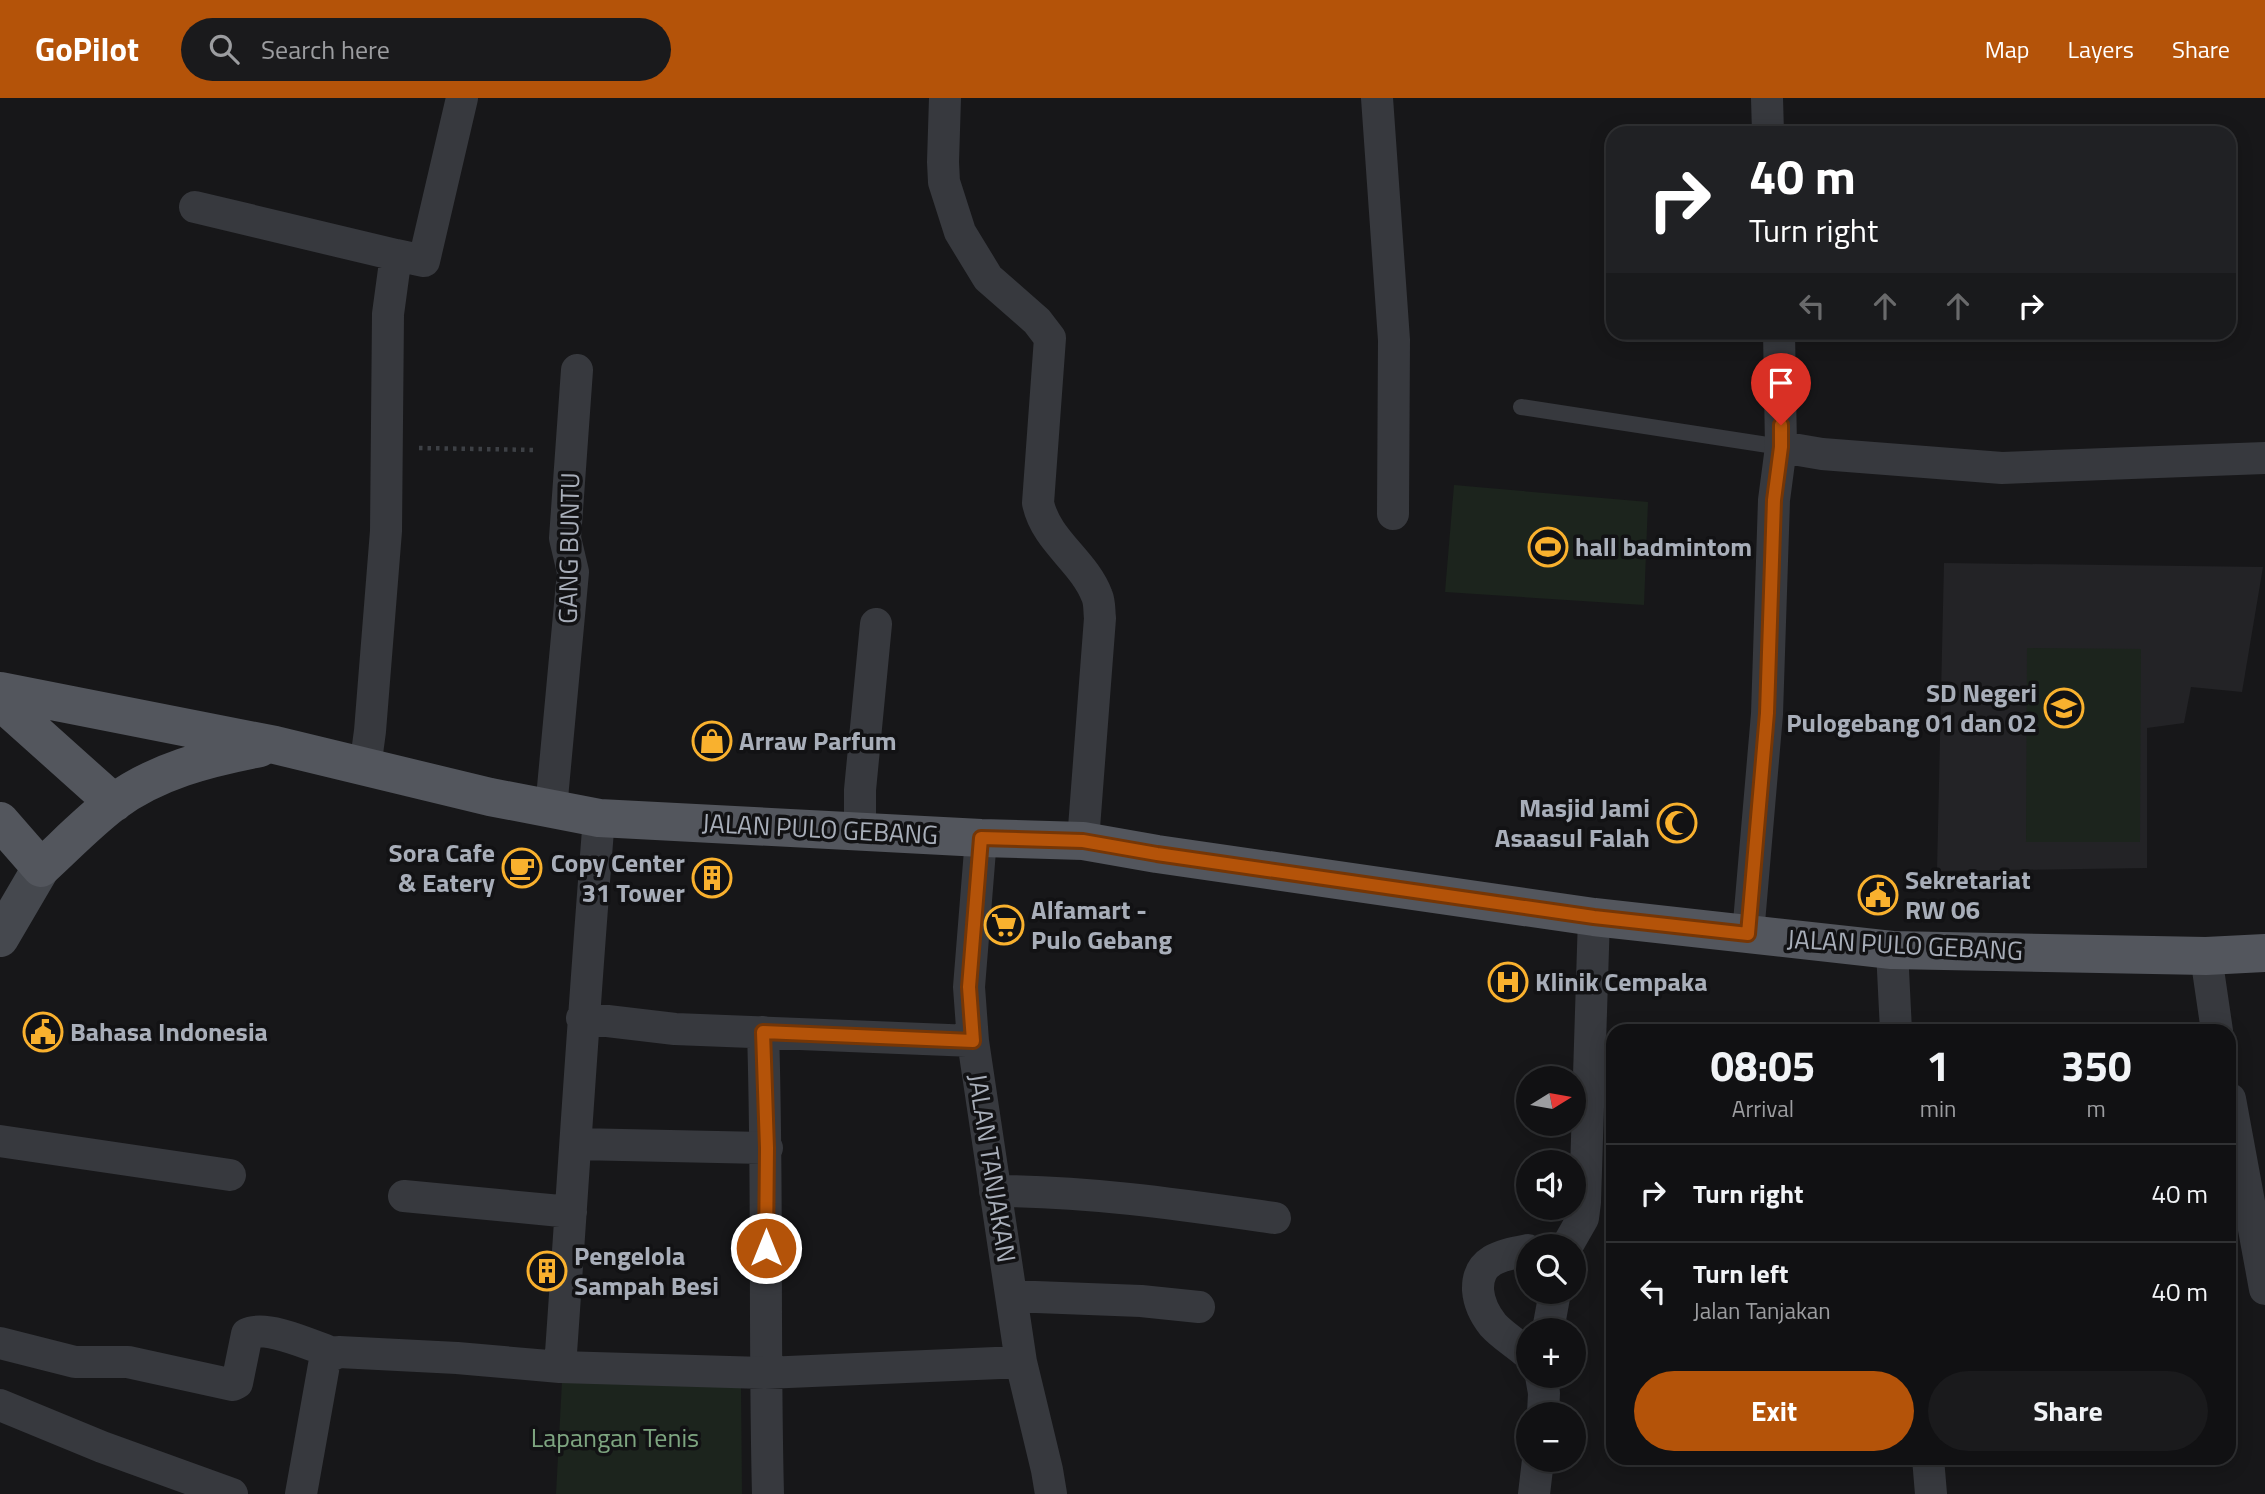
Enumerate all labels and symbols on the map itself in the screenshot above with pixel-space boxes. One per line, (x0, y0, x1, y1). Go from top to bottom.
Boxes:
pin (1751, 353, 1811, 425)
street label: GANG BUNTU (548, 472, 589, 624)
sports icon: hall badmintom (1527, 526, 1569, 568)
place label: hall badmintom (1575, 527, 1752, 566)
place label: SD Negeri Pulogebang 01 dan 02 (1786, 673, 2037, 742)
school or university icon: SD Negeri Pulogebang 01 dan 02 (2043, 687, 2085, 729)
shop icon: Arraw Parfum (691, 720, 733, 762)
place label: Arraw Parfum (739, 721, 897, 760)
place label: Masjid Jami Asaasul Falah (1495, 788, 1650, 857)
mosque icon: Masjid Jami Asaasul Falah (1656, 802, 1698, 844)
street label: JALAN PULO GEBANG (701, 803, 939, 854)
place label: Sora Cafe & Eatery (389, 833, 495, 902)
place label: Copy Center 31 Tower (551, 843, 685, 912)
cafe icon: Sora Cafe & Eatery (501, 847, 543, 889)
building icon: Copy Center 31 Tower (691, 857, 733, 899)
place label: Sekretariat RW 06 (1905, 860, 2031, 929)
public building icon: Sekretariat RW 06 (1857, 874, 1899, 916)
place label: Alfamart - Pulo Gebang (1031, 890, 1172, 959)
supermarket icon: Alfamart - Pulo Gebang (983, 904, 1025, 946)
street label: JALAN PULO GEBANG (1786, 919, 2024, 970)
hospital icon: Klinik Cempaka (1487, 961, 1529, 1003)
place label: Klinik Cempaka (1535, 962, 1707, 1001)
public building icon: Bahasa Indonesia (22, 1011, 64, 1053)
place label: Bahasa Indonesia (70, 1012, 268, 1051)
north arrow (1516, 1066, 1586, 1136)
street label: JALAN TANJAKAN (958, 1071, 1027, 1265)
position arrow (729, 1211, 803, 1285)
place label: Pengelola Sampah Besi (574, 1236, 719, 1305)
building icon: Pengelola Sampah Besi (526, 1250, 568, 1292)
park label: Lapangan Tenis (531, 1418, 699, 1457)

